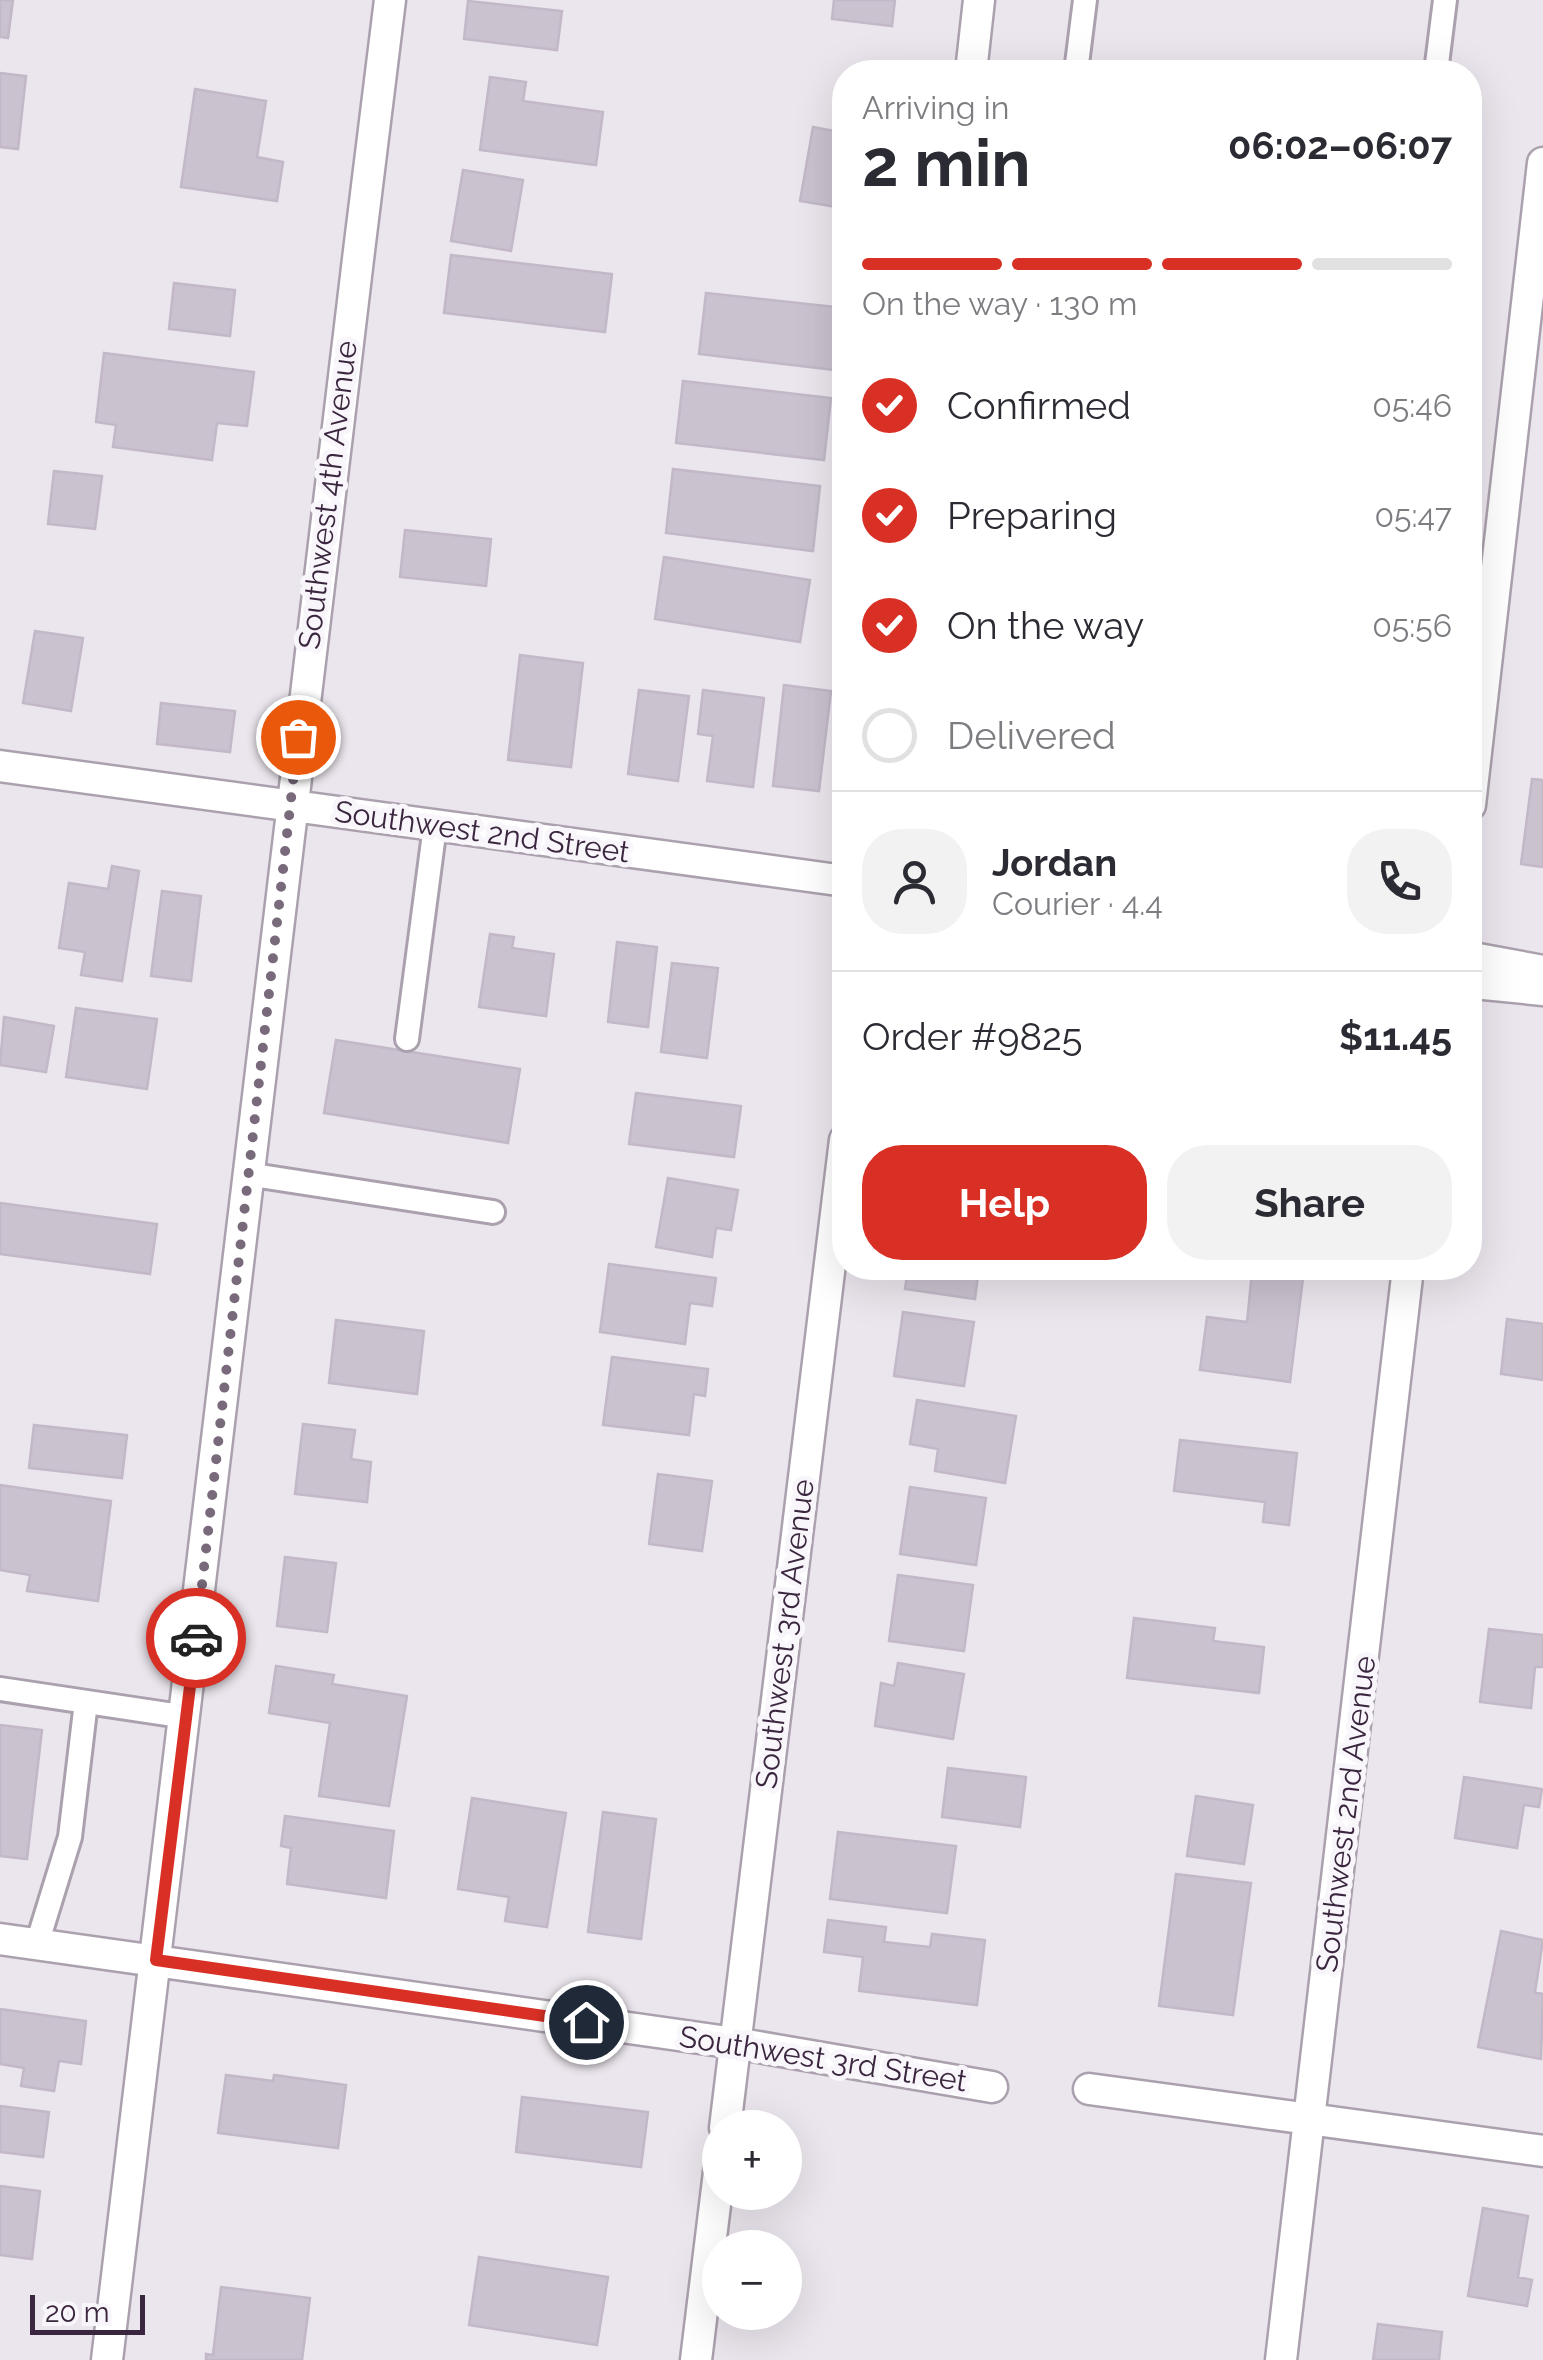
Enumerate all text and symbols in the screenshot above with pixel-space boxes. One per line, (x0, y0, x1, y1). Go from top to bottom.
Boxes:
text: Arriving in (862, 89, 1009, 126)
text: 06:02–06:07 (1228, 123, 1452, 168)
text: 2 min (862, 125, 1031, 201)
text: On the way · 130 m (862, 285, 1138, 322)
street label: Southwest 4th Avenue (291, 339, 364, 651)
icon: check (862, 378, 917, 433)
text: Confirmed (947, 383, 1131, 428)
text: 05:46 (1372, 387, 1452, 424)
icon: check (862, 488, 917, 543)
text: Preparing (947, 493, 1117, 538)
text: 05:47 (1375, 497, 1452, 534)
icon: check (862, 598, 917, 653)
text: On the way (947, 603, 1144, 648)
text: 05:56 (1372, 607, 1452, 644)
pin (256, 695, 341, 780)
icon: bag (271, 710, 326, 765)
text: Delivered (947, 713, 1116, 758)
street label: Southwest 2nd Street (332, 793, 632, 870)
button: person (862, 829, 967, 934)
button: phone (1347, 829, 1452, 934)
text: Jordan (992, 840, 1117, 885)
text: Courier · 4.4 (992, 885, 1163, 922)
text: Order #9825 (862, 1014, 1082, 1059)
text: $11.45 (1339, 1014, 1452, 1059)
button: Help (862, 1145, 1147, 1260)
button: Share (1167, 1145, 1452, 1260)
street label: Southwest 3rd Avenue (748, 1477, 821, 1791)
courier (146, 1588, 246, 1688)
icon: car (169, 1611, 224, 1666)
street label: Southwest 2nd Avenue (1309, 1654, 1382, 1974)
pin (544, 1980, 629, 2065)
icon: home (559, 1995, 614, 2050)
street label: Southwest 3rd Street (677, 2019, 969, 2098)
map controls (702, 2110, 802, 2330)
button: + (702, 2110, 802, 2210)
button: − (702, 2230, 802, 2330)
scale bar (30, 2290, 145, 2334)
text: 20 m (45, 2296, 110, 2329)

